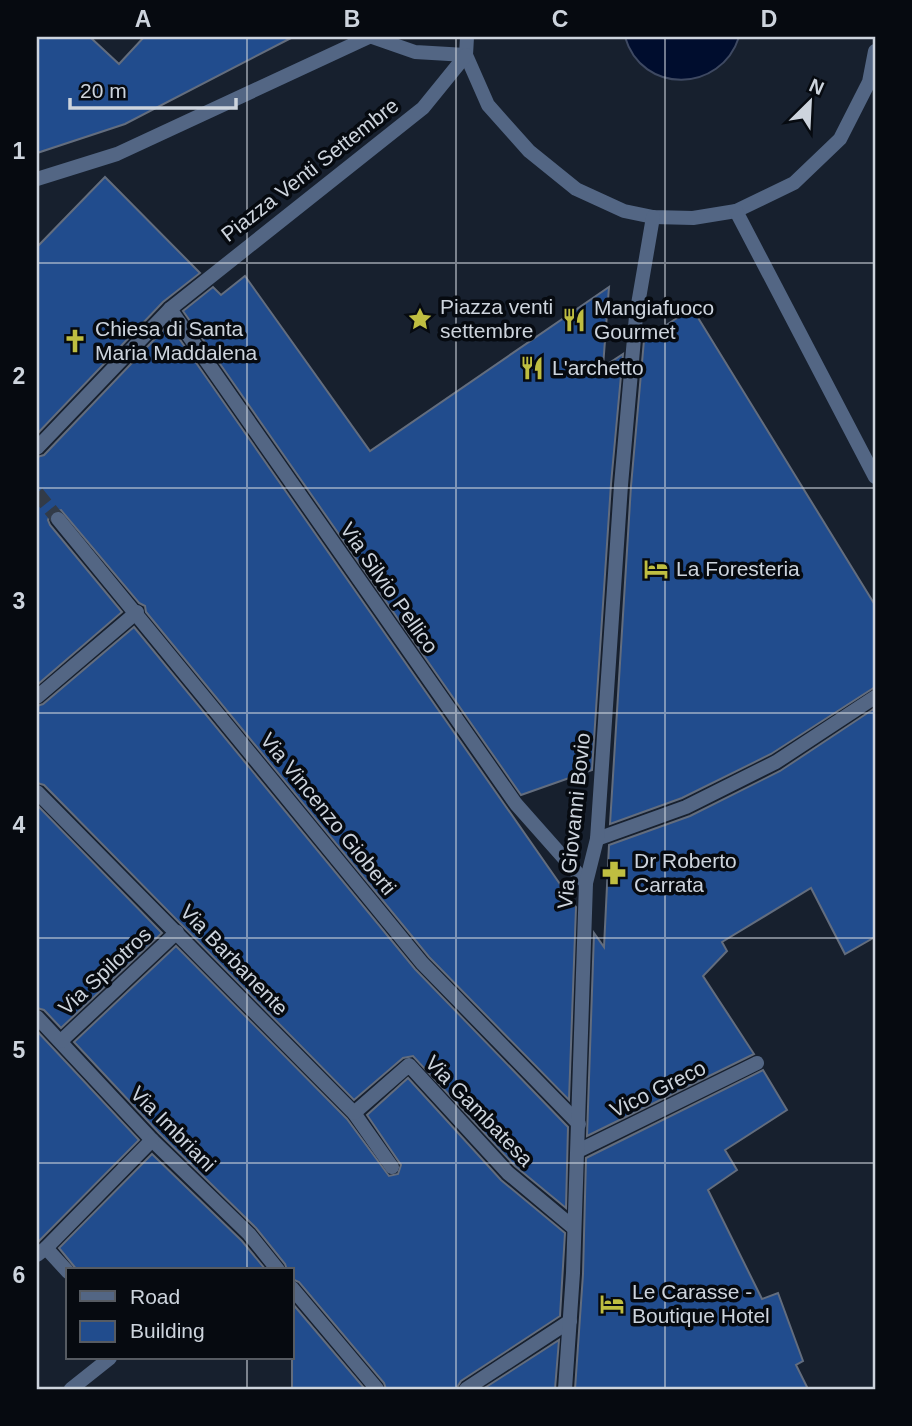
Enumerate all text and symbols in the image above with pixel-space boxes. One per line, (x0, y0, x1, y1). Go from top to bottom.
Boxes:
text: A (135, 6, 151, 32)
text: B (344, 6, 360, 32)
text: C (552, 6, 568, 32)
text: D (761, 6, 777, 32)
scale bar (70, 66, 236, 110)
north arrow (776, 66, 846, 136)
text: N (806, 75, 827, 99)
text: 20 m (80, 79, 127, 102)
street label: Piazza Venti Settembre (217, 93, 403, 246)
text: 1 (13, 138, 26, 164)
place label: Piazza venti settembre (440, 295, 553, 342)
place label: Mangiafuoco Gourmet (594, 296, 714, 343)
place icon: Piazza venti settembre (406, 305, 434, 333)
restaurant icon: Mangiafuoco Gourmet (560, 306, 588, 334)
place label: Chiesa di Santa Maria Maddalena (95, 317, 258, 364)
church icon: Chiesa di Santa Maria Maddalena (61, 327, 89, 355)
restaurant icon: L'archetto (518, 354, 546, 382)
place label: L'archetto (552, 356, 644, 379)
text: 2 (13, 363, 25, 389)
street label: Via Silvio Pellico (336, 518, 443, 657)
hotel icon: La Foresteria (642, 555, 670, 583)
place label: La Foresteria (676, 557, 800, 580)
text: 3 (13, 588, 25, 614)
street label: Via Vincenzo Gioberti (256, 728, 401, 899)
street label: Via Giovanni Bovio (553, 732, 594, 910)
text: 4 (13, 812, 26, 838)
place label: Dr Roberto Carrata (634, 849, 737, 896)
pharmacy icon: Dr Roberto Carrata (600, 859, 628, 887)
street label: Via Barbanente (176, 900, 293, 1020)
street label: Via Spilotros (54, 922, 155, 1019)
text: 5 (13, 1037, 26, 1063)
street label: Via Gambatesa (421, 1051, 538, 1171)
street label: Vico Greco (606, 1056, 709, 1122)
street label: Via Imbriani (126, 1081, 221, 1176)
text: 6 (13, 1262, 25, 1288)
legend (66, 1268, 294, 1360)
place label: Le Carasse - Boutique Hotel (632, 1280, 770, 1327)
text: Road (130, 1285, 180, 1308)
hotel icon: Le Carasse - Boutique Hotel (598, 1290, 626, 1318)
text: Building (130, 1319, 205, 1342)

